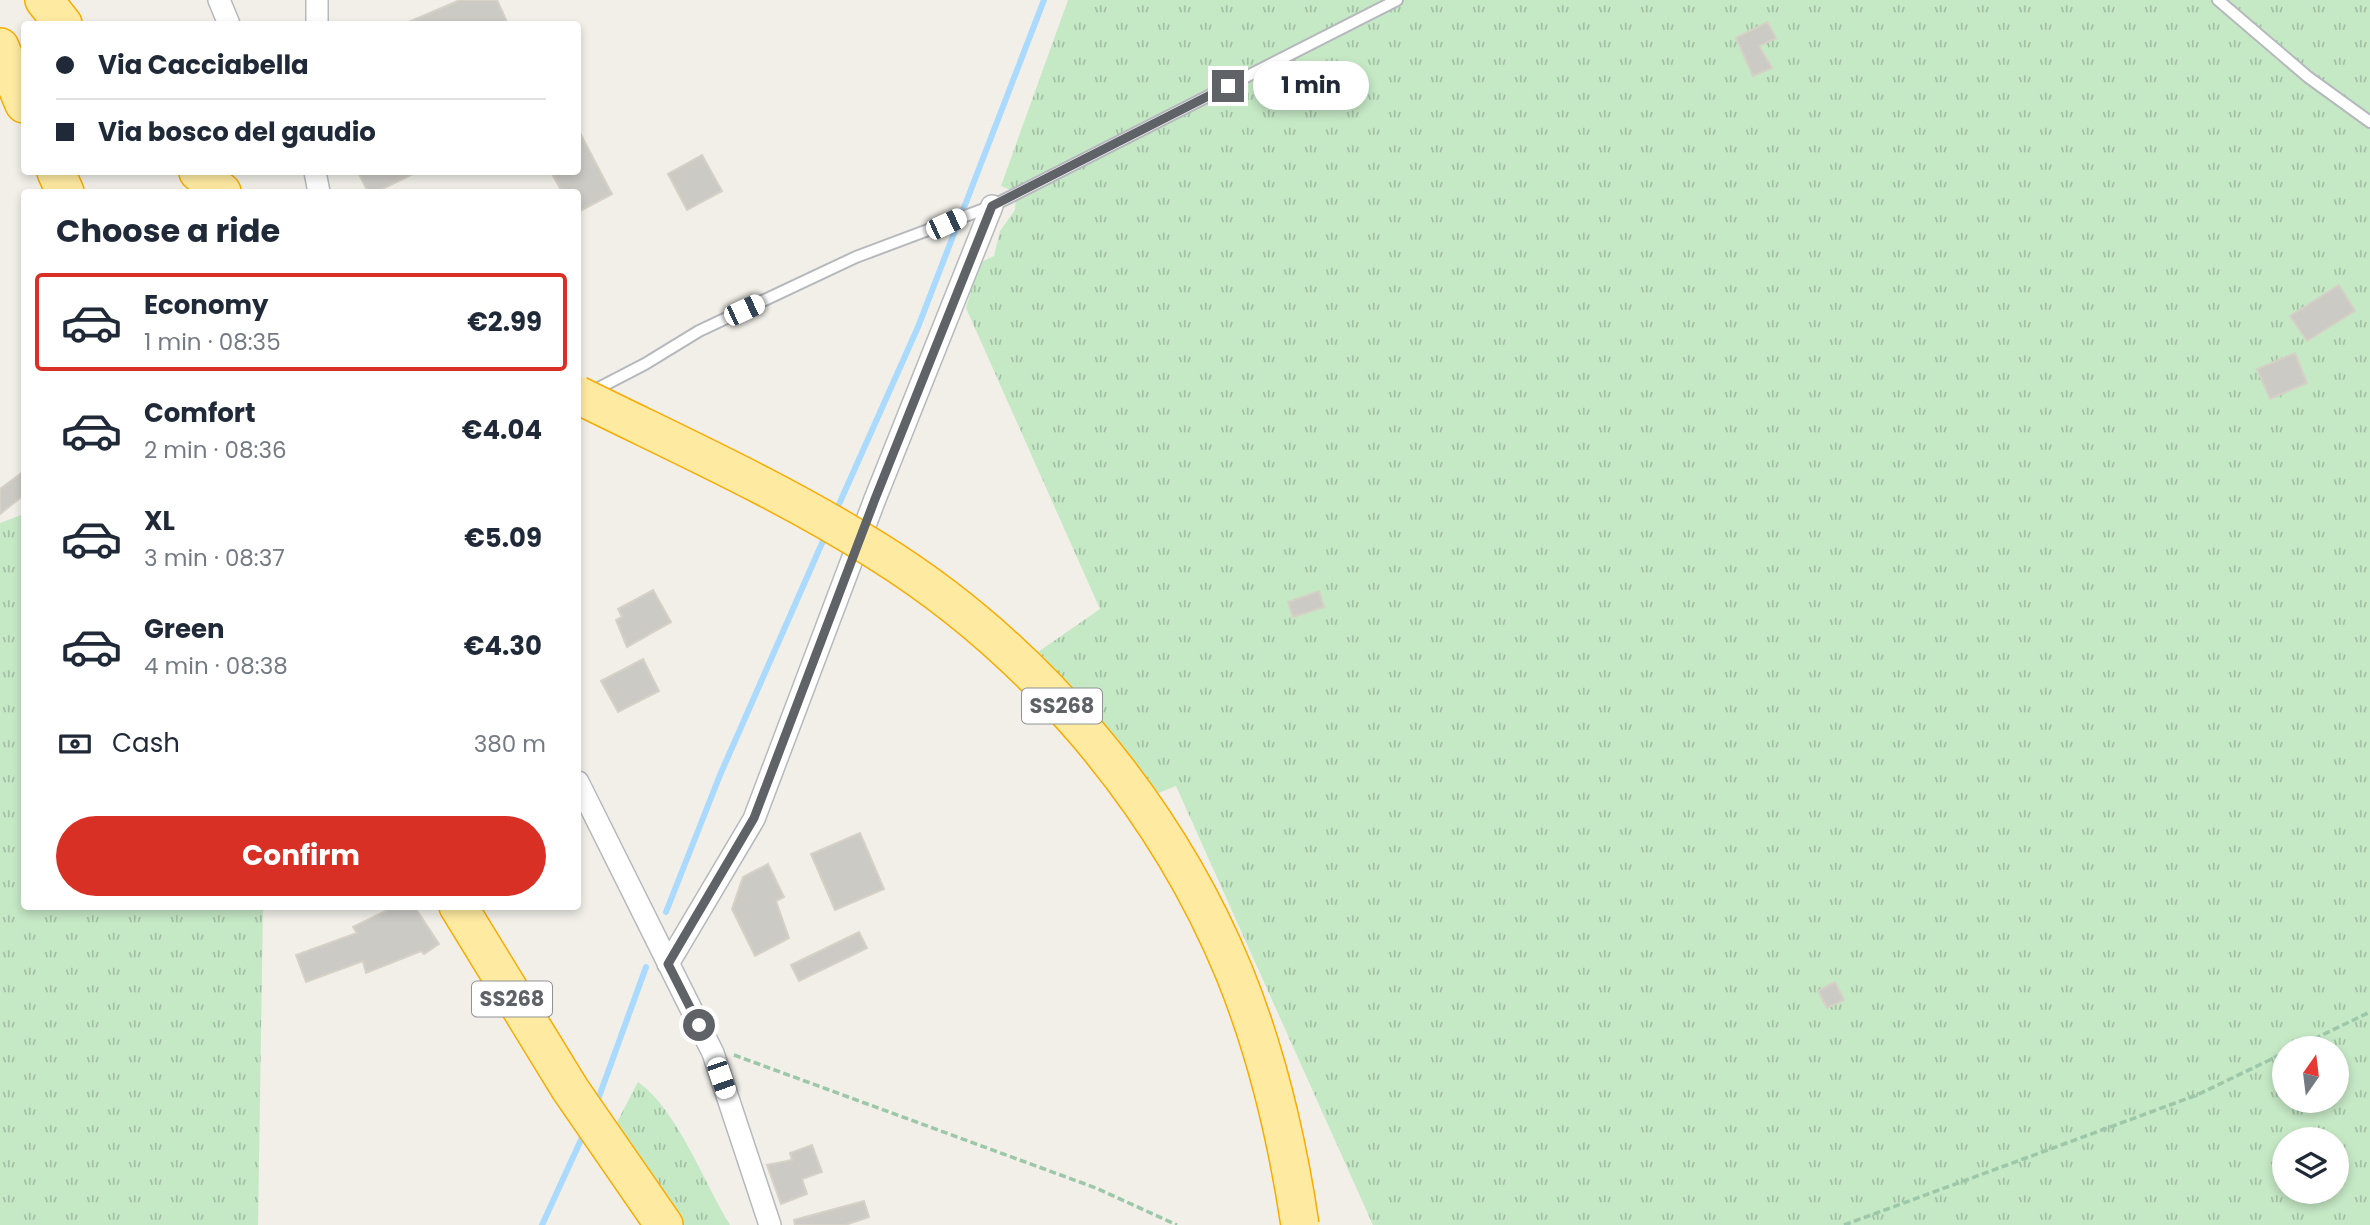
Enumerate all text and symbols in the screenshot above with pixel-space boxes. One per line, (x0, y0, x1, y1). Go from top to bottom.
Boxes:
text: Via Cacciabella (98, 47, 309, 83)
callout: 1 min (1252, 62, 1368, 110)
text: 1 min (1281, 69, 1341, 101)
route end (1212, 70, 1244, 102)
text: Via bosco del gaudio (98, 114, 376, 150)
car (923, 206, 970, 242)
text: Choose a ride (56, 208, 280, 253)
text: Economy (144, 287, 268, 323)
icon: car (60, 291, 123, 354)
car (721, 292, 768, 328)
text: €2.99 (467, 304, 542, 340)
text: 1 min · 08:35 (144, 326, 281, 358)
text: Comfort (144, 395, 256, 431)
icon: car (60, 399, 123, 462)
text: €4.04 (462, 412, 542, 448)
text: 2 min · 08:36 (144, 434, 287, 466)
text: XL (144, 503, 175, 539)
icon: car (60, 507, 123, 570)
text: €5.09 (464, 520, 542, 556)
text: 3 min · 08:37 (144, 542, 285, 574)
text: Green (144, 611, 225, 647)
icon: car (60, 615, 123, 678)
text: €4.30 (464, 628, 542, 664)
text: 4 min · 08:38 (144, 650, 288, 682)
road number: SS268 (1022, 688, 1102, 724)
icon: cash (56, 725, 94, 763)
text: Cash (112, 725, 180, 761)
text: 380 m (474, 728, 546, 760)
button: Confirm (56, 816, 546, 896)
road number: SS268 (472, 982, 552, 1016)
route start (683, 1009, 715, 1041)
north arrow (2272, 1036, 2348, 1113)
map controls (2272, 1036, 2349, 1204)
car (705, 1055, 738, 1101)
button: layers (2272, 1127, 2349, 1204)

